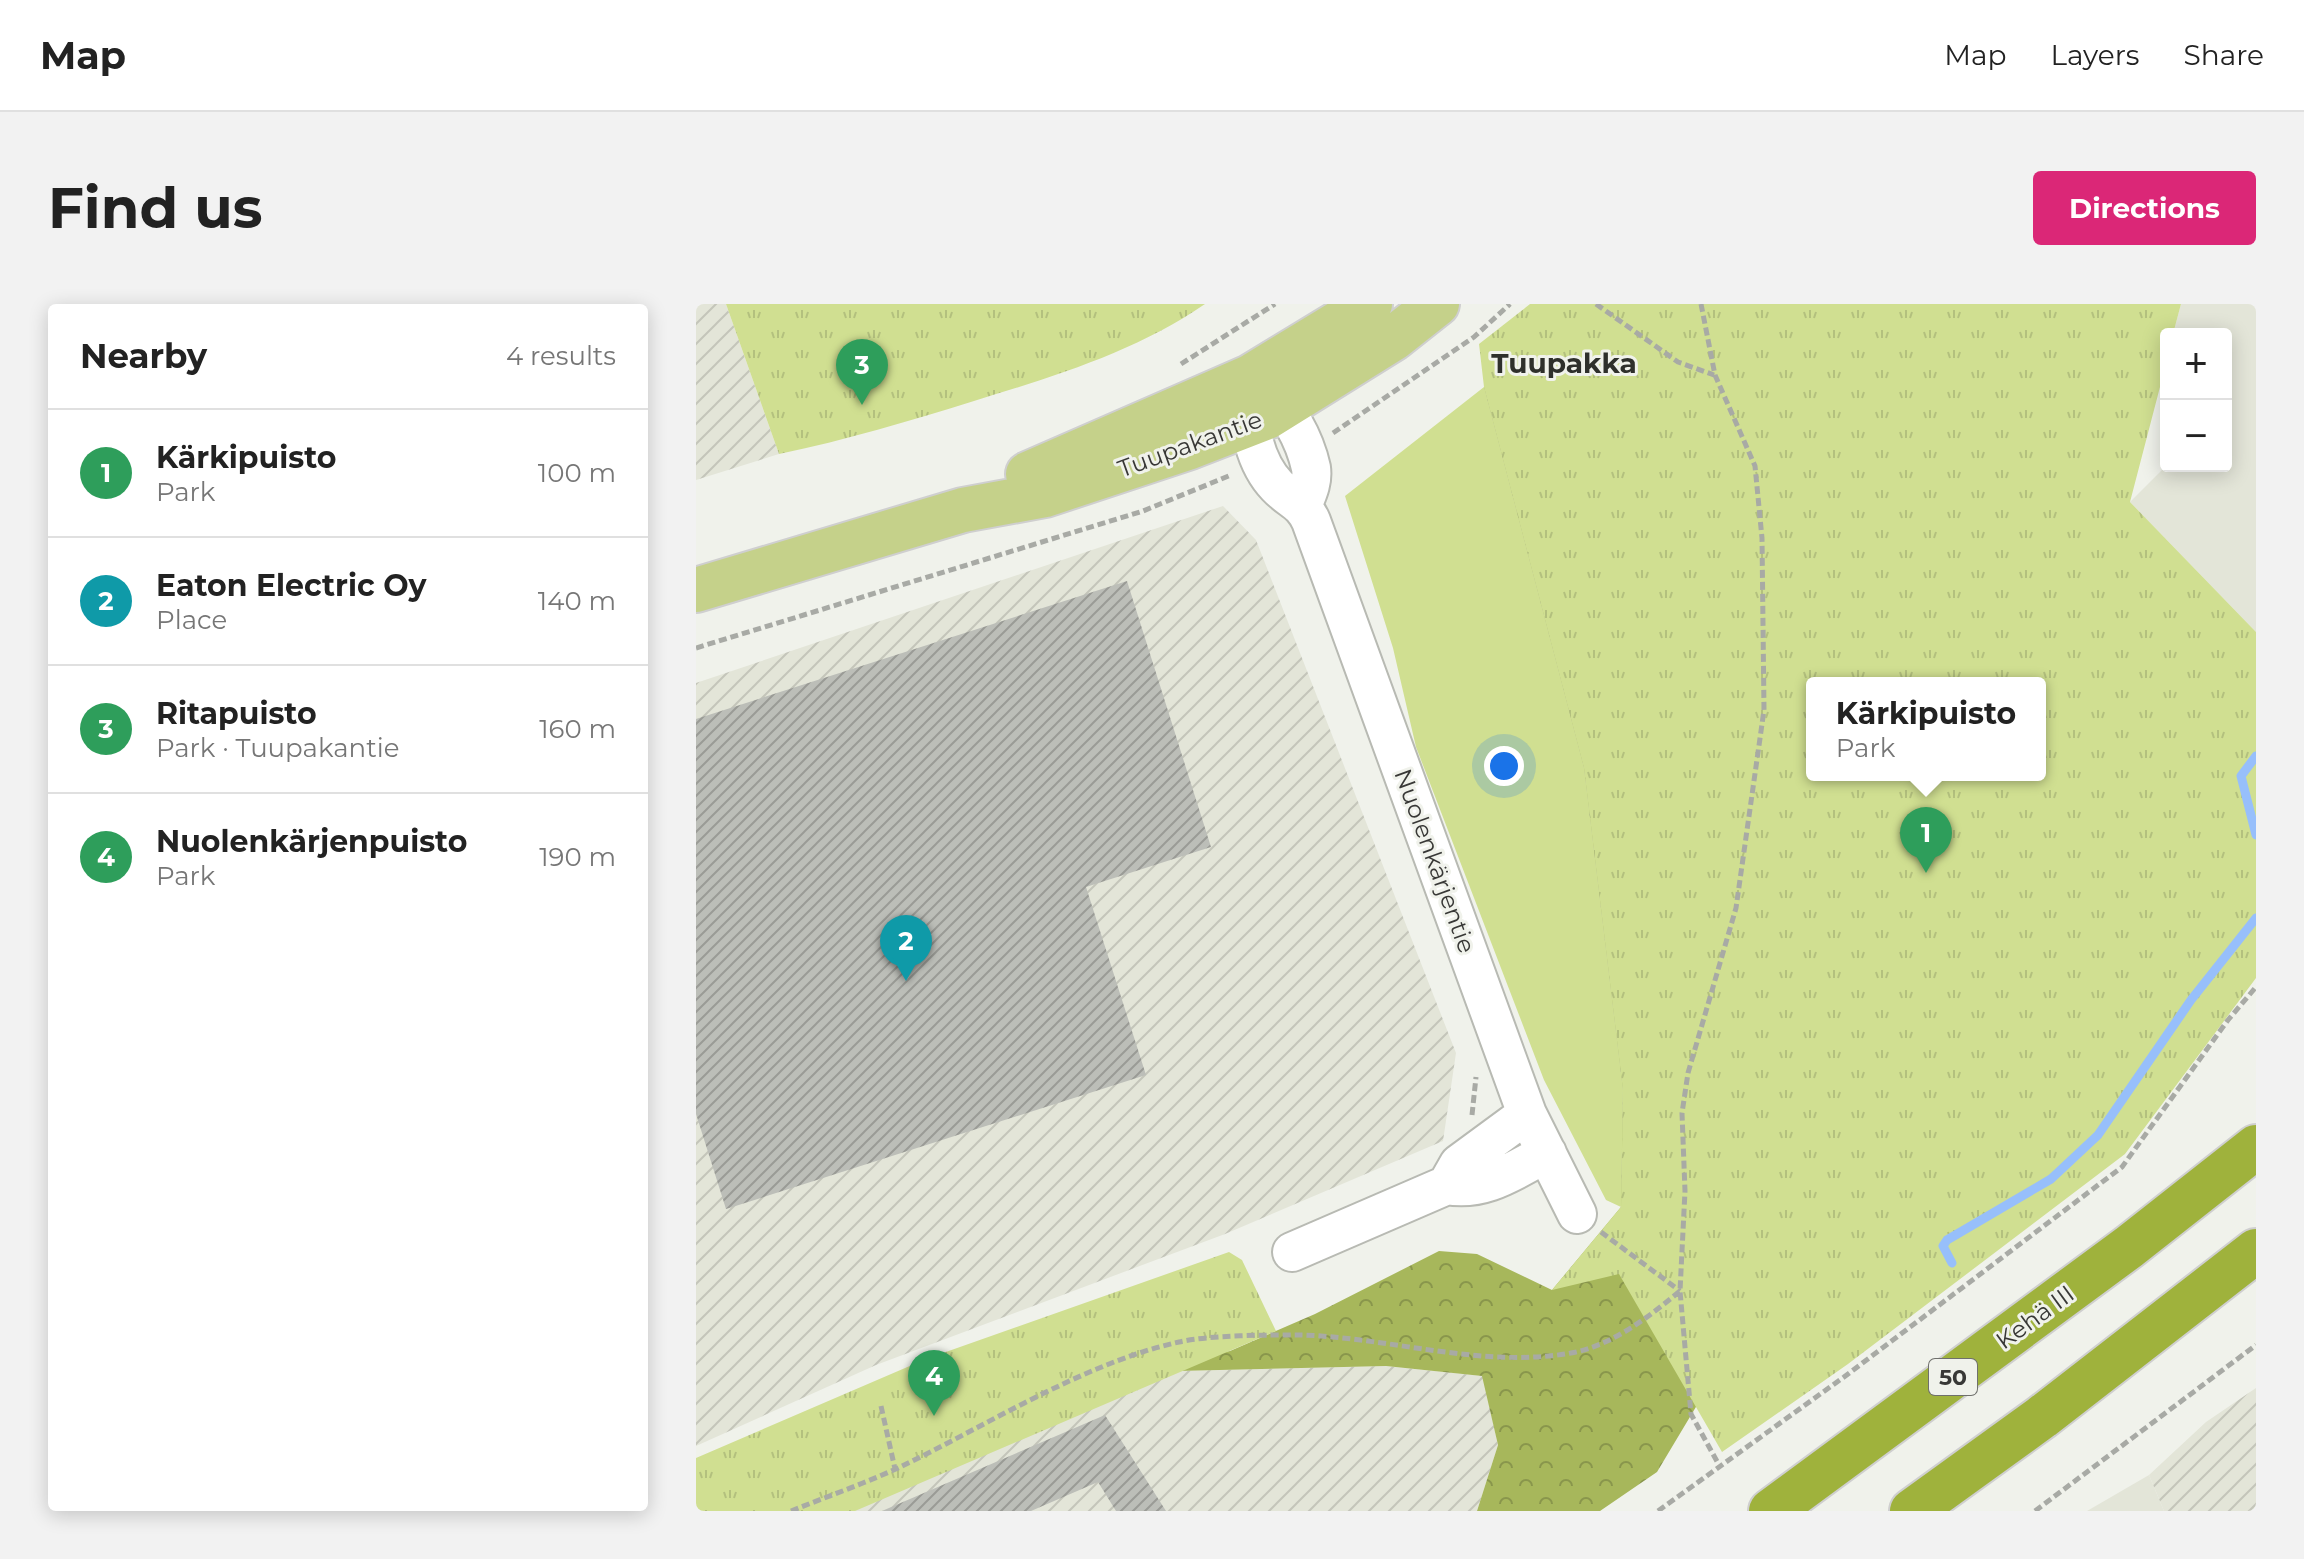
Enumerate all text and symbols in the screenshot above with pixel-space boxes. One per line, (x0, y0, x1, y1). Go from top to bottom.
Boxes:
text: Map (40, 32, 126, 79)
text: Map (1944, 38, 2007, 72)
text: Layers (2051, 38, 2140, 72)
text: Share (2184, 38, 2264, 72)
button: Directions (2033, 171, 2256, 245)
text: Find us (48, 174, 262, 242)
map controls (2160, 328, 2232, 472)
button: + (2160, 328, 2232, 400)
text: Nearby (80, 335, 207, 377)
pin: 3 (836, 339, 888, 405)
text: 4 results (506, 340, 616, 372)
district label: Tuupakka (1491, 346, 1637, 380)
button: − (2160, 400, 2232, 472)
street label: Tuupakantie (1114, 405, 1266, 483)
text: Kärkipuisto (156, 439, 336, 476)
text: 1 (101, 457, 111, 489)
text: 100 m (538, 457, 616, 489)
text: Park (156, 476, 215, 508)
text: Eaton Electric Oy (156, 567, 426, 604)
text: 2 (98, 585, 114, 617)
text: 140 m (538, 585, 616, 617)
text: Place (156, 604, 227, 636)
popup (1806, 677, 2046, 781)
text: Ritapuisto (156, 695, 317, 732)
text: Kärkipuisto (1836, 695, 2016, 732)
text: 3 (98, 713, 114, 745)
text: 160 m (539, 713, 616, 745)
text: Park · Tuupakantie (156, 732, 399, 764)
text: Park (1836, 732, 1895, 764)
your location (1484, 746, 1524, 786)
street label: Nuolenkärjentie (1388, 765, 1482, 957)
pin: 1 (1900, 807, 1952, 873)
text: Nuolenkärjenpuisto (156, 823, 467, 860)
text: 4 (97, 841, 115, 873)
text: 190 m (539, 841, 616, 873)
text: Park (156, 860, 215, 892)
pin: 2 (880, 915, 932, 981)
street label: Kehä III (1990, 1279, 2080, 1355)
pin: 4 (908, 1350, 960, 1416)
road number: 50 (1929, 1359, 1977, 1395)

